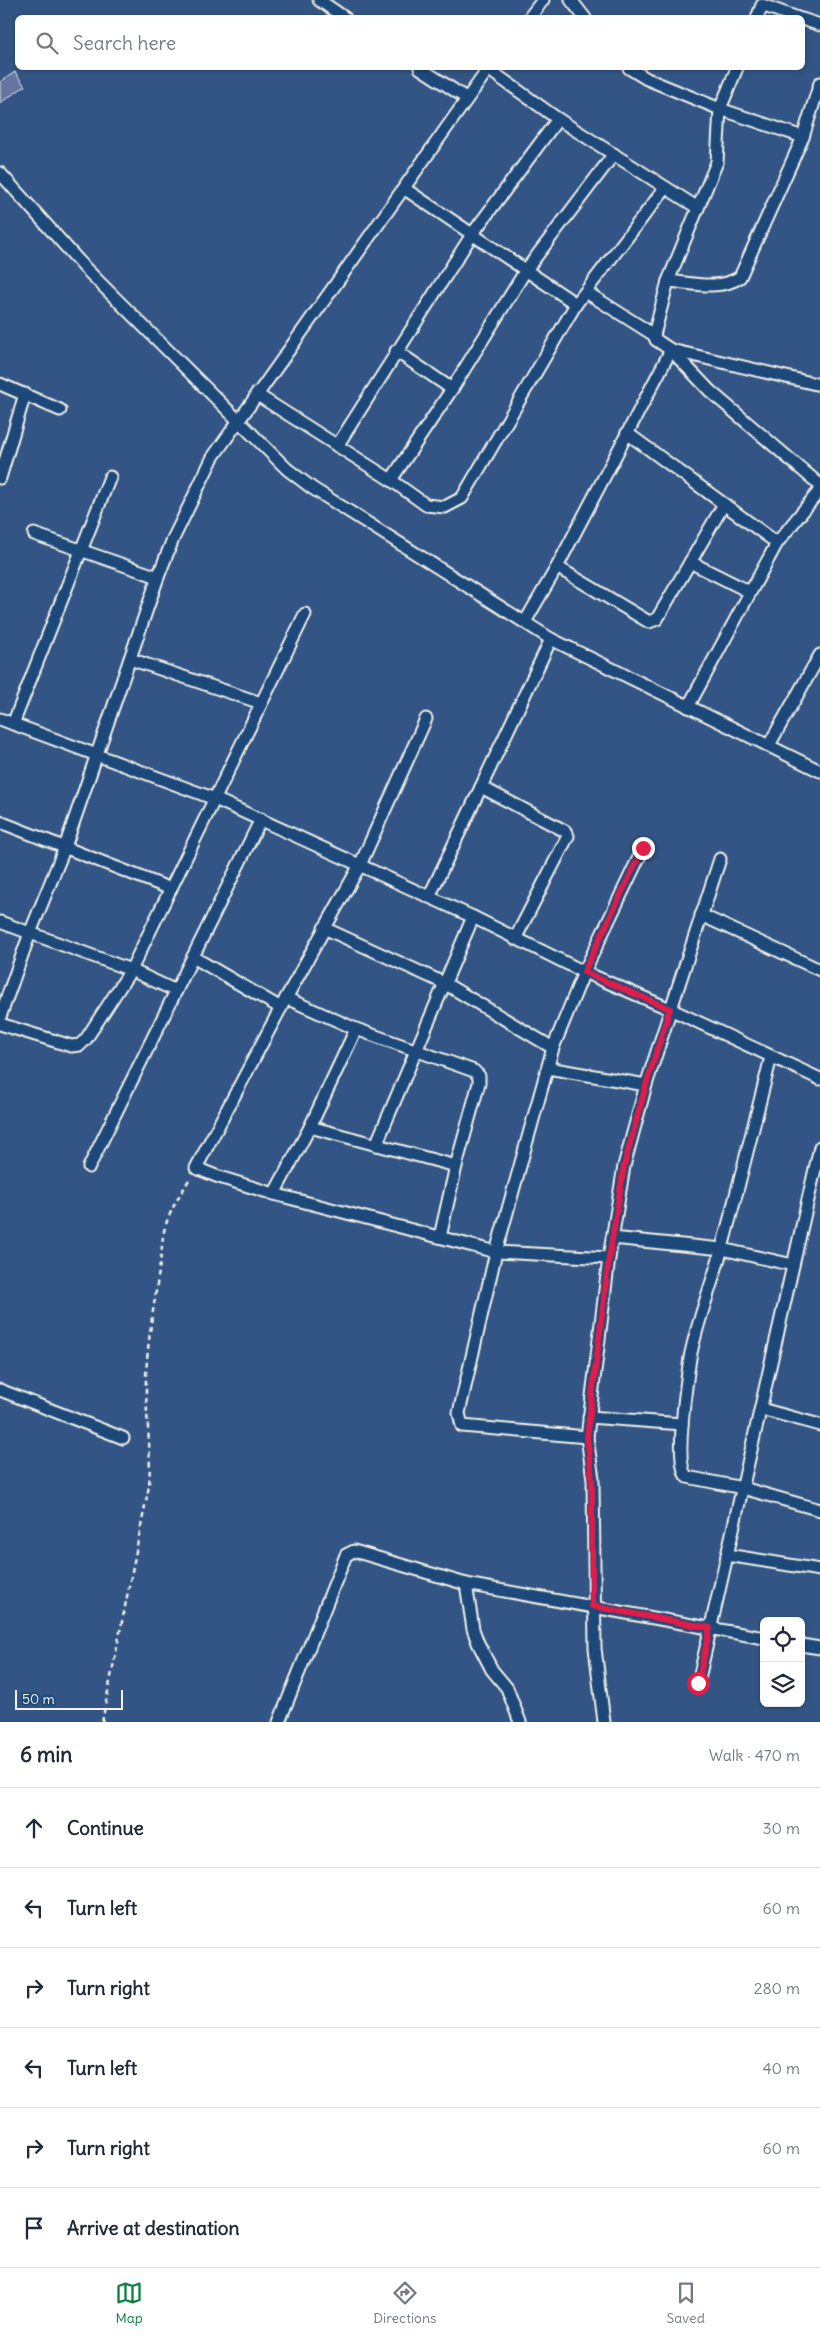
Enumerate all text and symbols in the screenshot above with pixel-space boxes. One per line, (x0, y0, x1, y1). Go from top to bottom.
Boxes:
search box (15, 15, 805, 70)
icon: search (33, 29, 61, 57)
text: Search here (73, 31, 176, 55)
route end (632, 837, 655, 860)
map controls (760, 1617, 805, 1707)
button: locate (760, 1617, 805, 1662)
button: layers (760, 1662, 805, 1707)
route start (687, 1672, 710, 1695)
scale bar (15, 1687, 122, 1710)
text: 50 m (22, 1690, 55, 1708)
text: 6 min (20, 1741, 72, 1768)
text: Walk · 470 m (709, 1745, 800, 1765)
icon: ahead (20, 1814, 48, 1842)
text: Continue (67, 1816, 144, 1840)
text: 30 m (763, 1818, 800, 1838)
icon: left (20, 1894, 48, 1922)
text: Turn left (67, 1896, 137, 1920)
text: 60 m (762, 1898, 800, 1918)
icon: right (20, 1974, 48, 2002)
text: Turn right (67, 1976, 150, 2000)
text: 280 m (754, 1978, 800, 1998)
icon: left (20, 2054, 48, 2082)
text: Turn left (67, 2056, 137, 2080)
text: 40 m (762, 2058, 800, 2078)
icon: right (20, 2134, 48, 2162)
text: Turn right (67, 2136, 150, 2160)
text: 60 m (762, 2138, 800, 2158)
icon: arrive (20, 2214, 48, 2242)
text: Arrive at destination (67, 2216, 240, 2240)
tab: Map (115, 2279, 143, 2327)
tab: Directions (373, 2279, 436, 2327)
tab: Saved (667, 2279, 705, 2327)

